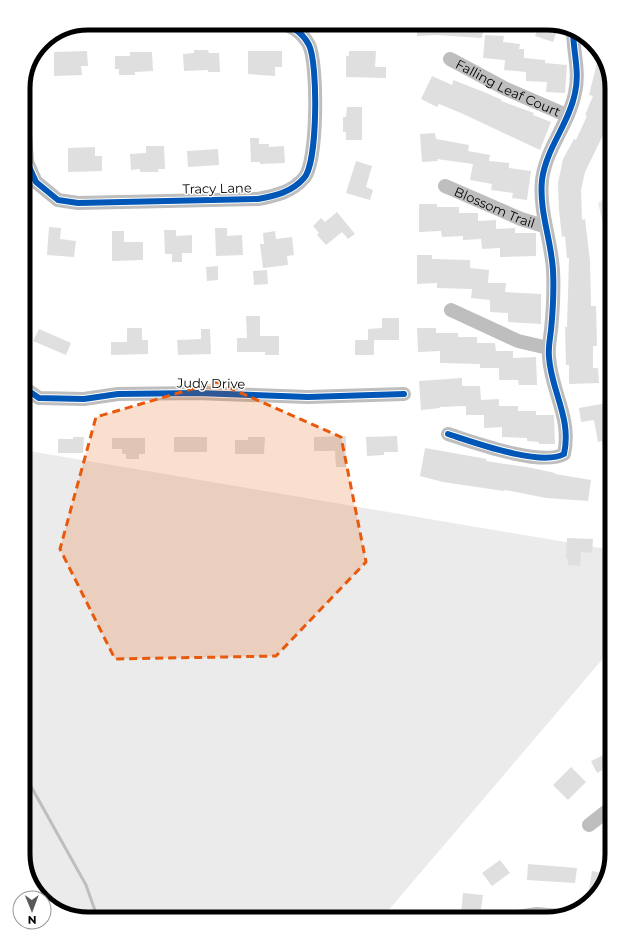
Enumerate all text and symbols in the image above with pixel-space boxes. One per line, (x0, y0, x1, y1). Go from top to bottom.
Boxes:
street label: Falling Leaf Court (453, 56, 563, 120)
street label: Tracy Lane (182, 179, 252, 197)
street label: Blossom Trail (452, 183, 537, 231)
street label: Judy Drive (176, 374, 246, 392)
north arrow (12, 890, 52, 930)
text: N (28, 913, 37, 927)

